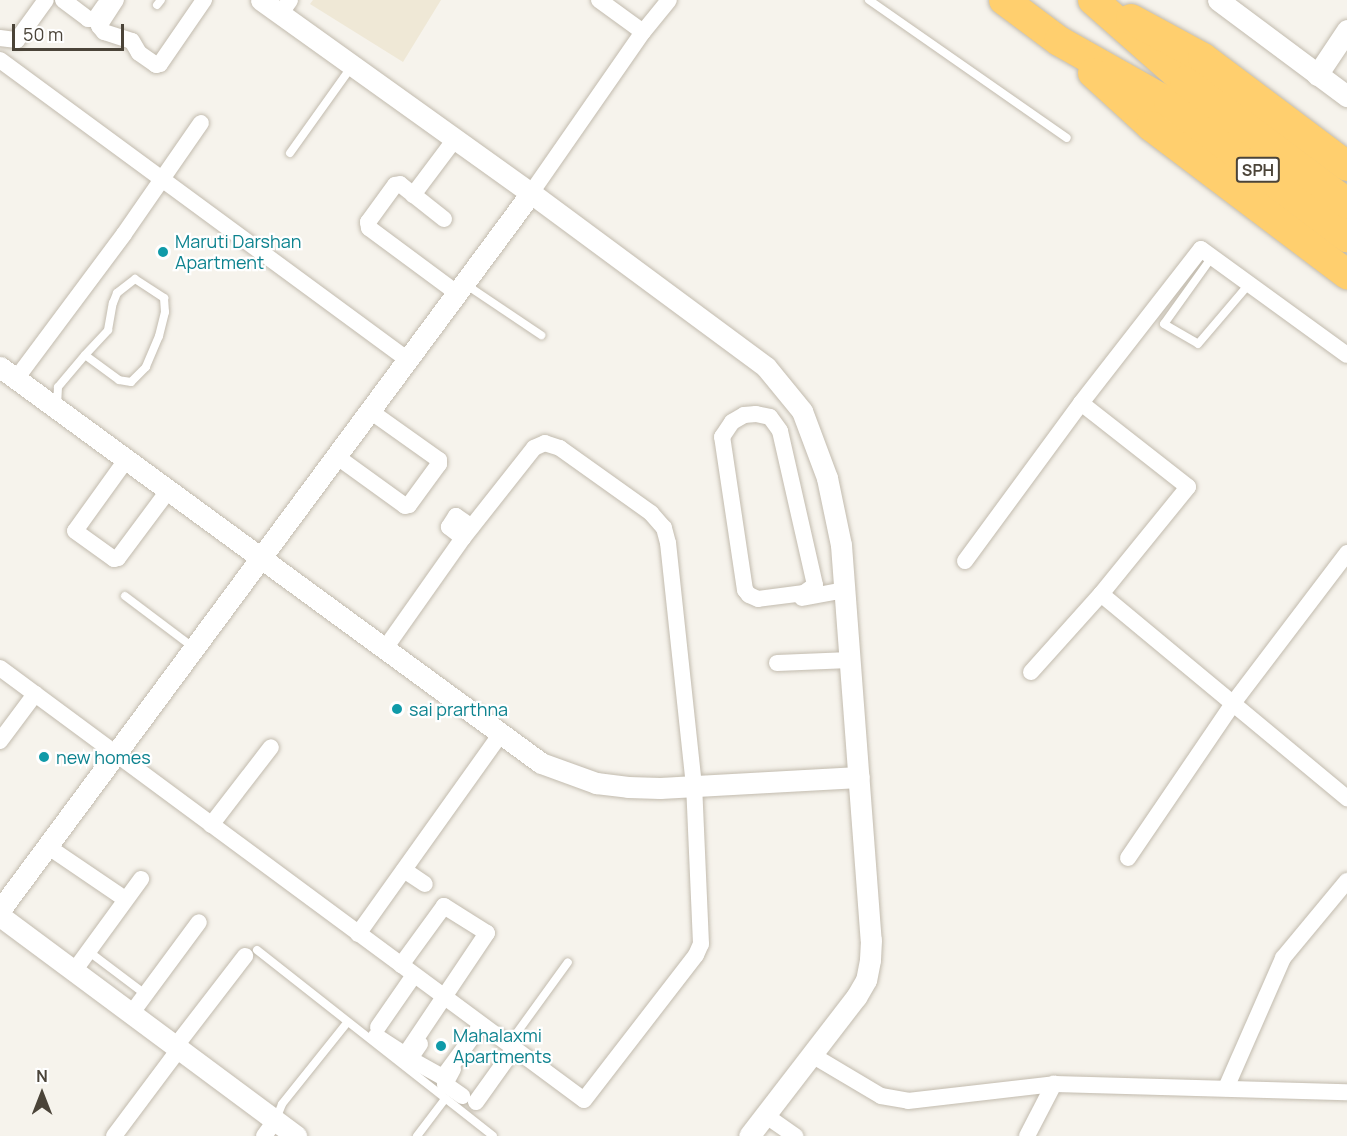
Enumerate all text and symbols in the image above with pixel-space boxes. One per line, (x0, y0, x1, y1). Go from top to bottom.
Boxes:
scale bar (15, 12, 128, 50)
text: 50 m (23, 22, 63, 46)
road number: SPH (1236, 157, 1280, 183)
place label: Maruti Darshan Apartment (175, 231, 301, 274)
marker: Maruti Darshan Apartment (156, 245, 170, 259)
place label: sai prarthna (409, 698, 508, 720)
marker: sai prarthna (390, 702, 404, 716)
place label: new homes (56, 746, 151, 768)
marker: new homes (37, 750, 51, 764)
place label: Mahalaxmi Apartments (453, 1025, 552, 1068)
marker: Mahalaxmi Apartments (434, 1039, 448, 1053)
north arrow (12, 1064, 72, 1124)
text: N (36, 1065, 48, 1087)

